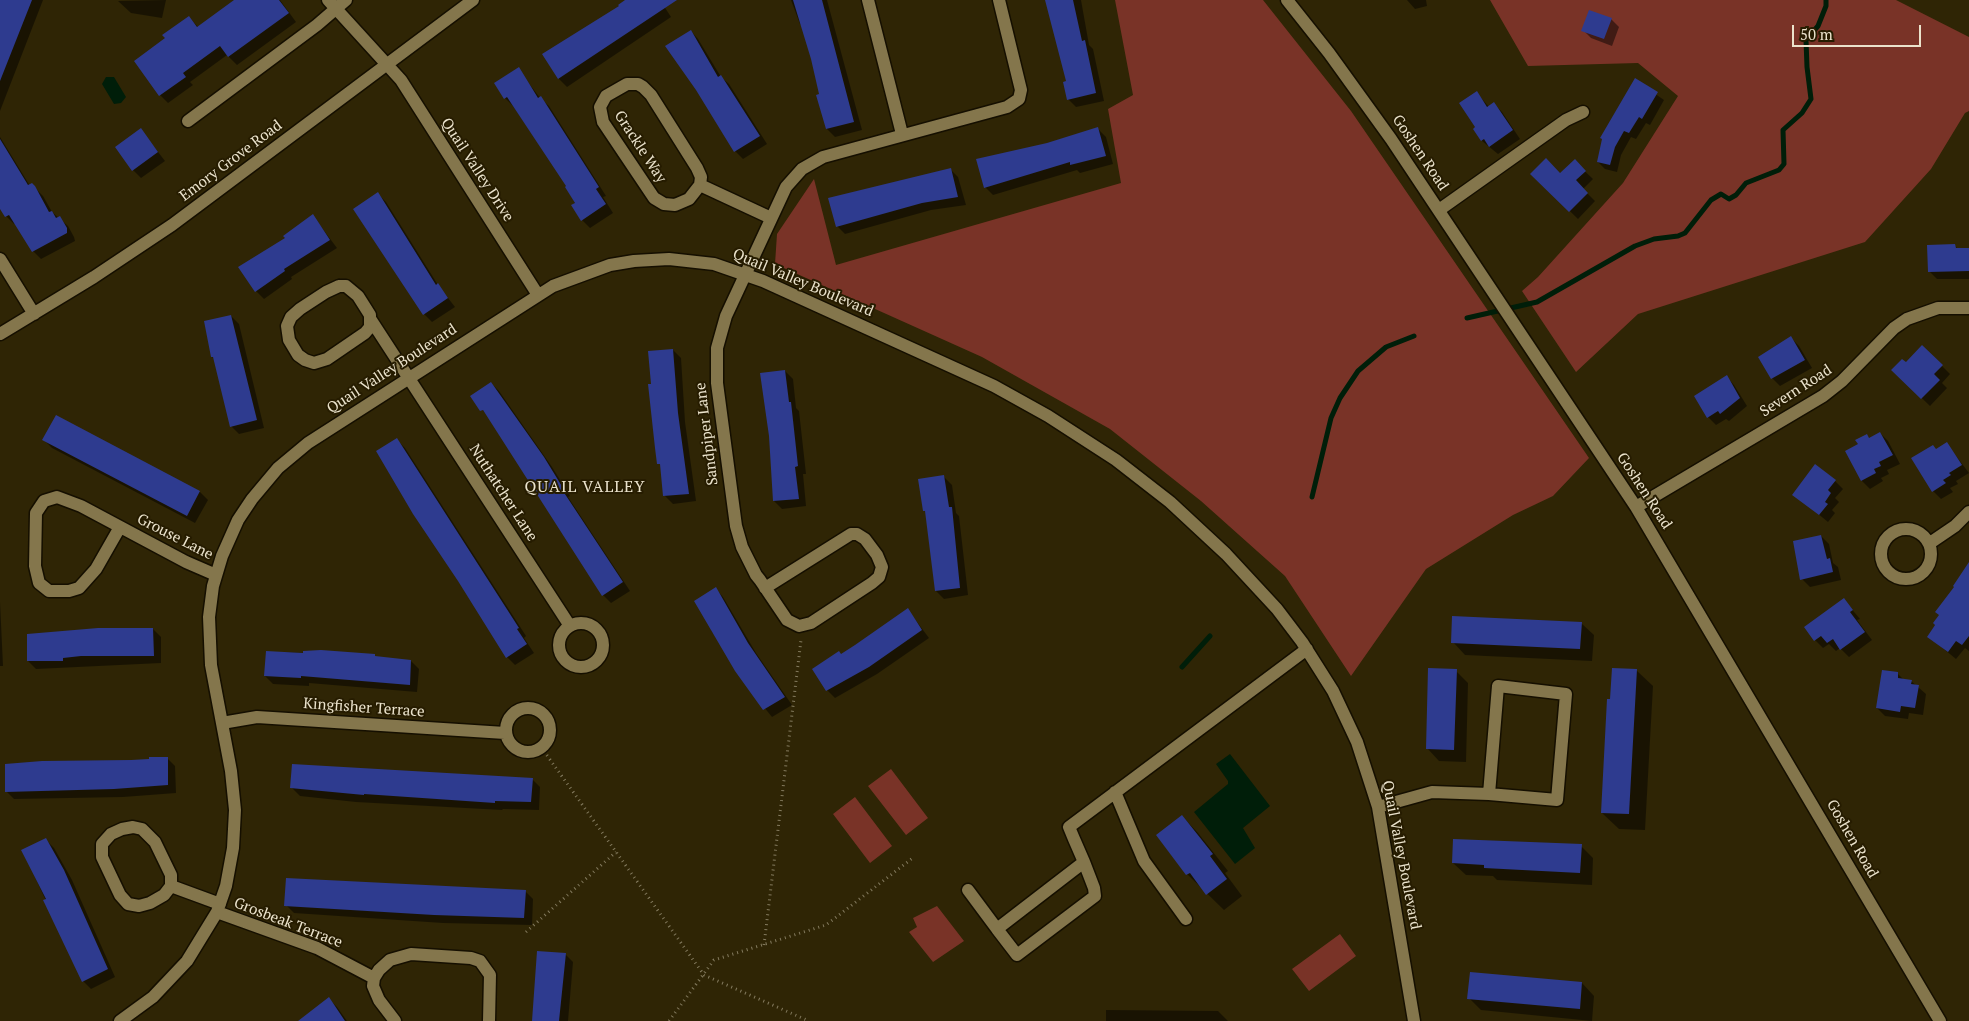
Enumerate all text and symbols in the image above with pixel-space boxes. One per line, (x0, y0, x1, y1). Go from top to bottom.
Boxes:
scale bar (1794, 15, 1923, 47)
text: 50 m (1800, 24, 1833, 44)
street label: Grackle Way (610, 108, 670, 186)
street label: Goshen Road (1388, 112, 1452, 194)
street label: Quail Valley Drive (437, 115, 517, 225)
street label: Emory Grove Road (176, 117, 286, 205)
street label: Quail Valley Boulevard (730, 245, 876, 321)
street label: Quail Valley Boulevard (324, 320, 460, 418)
street label: Severn Road (1757, 361, 1835, 421)
street label: Sandpiper Lane (692, 382, 722, 486)
street label: Nuthatcher Lane (465, 441, 541, 545)
street label: Goshen Road (1613, 449, 1675, 533)
district label: QUAIL VALLEY (523, 477, 647, 497)
street label: Grouse Lane (134, 510, 216, 564)
street label: Kingfisher Terrace (303, 695, 425, 721)
street label: Quail Valley Boulevard (1378, 779, 1424, 931)
street label: Goshen Road (1822, 797, 1882, 881)
street label: Grosbeak Terrace (231, 894, 345, 952)

